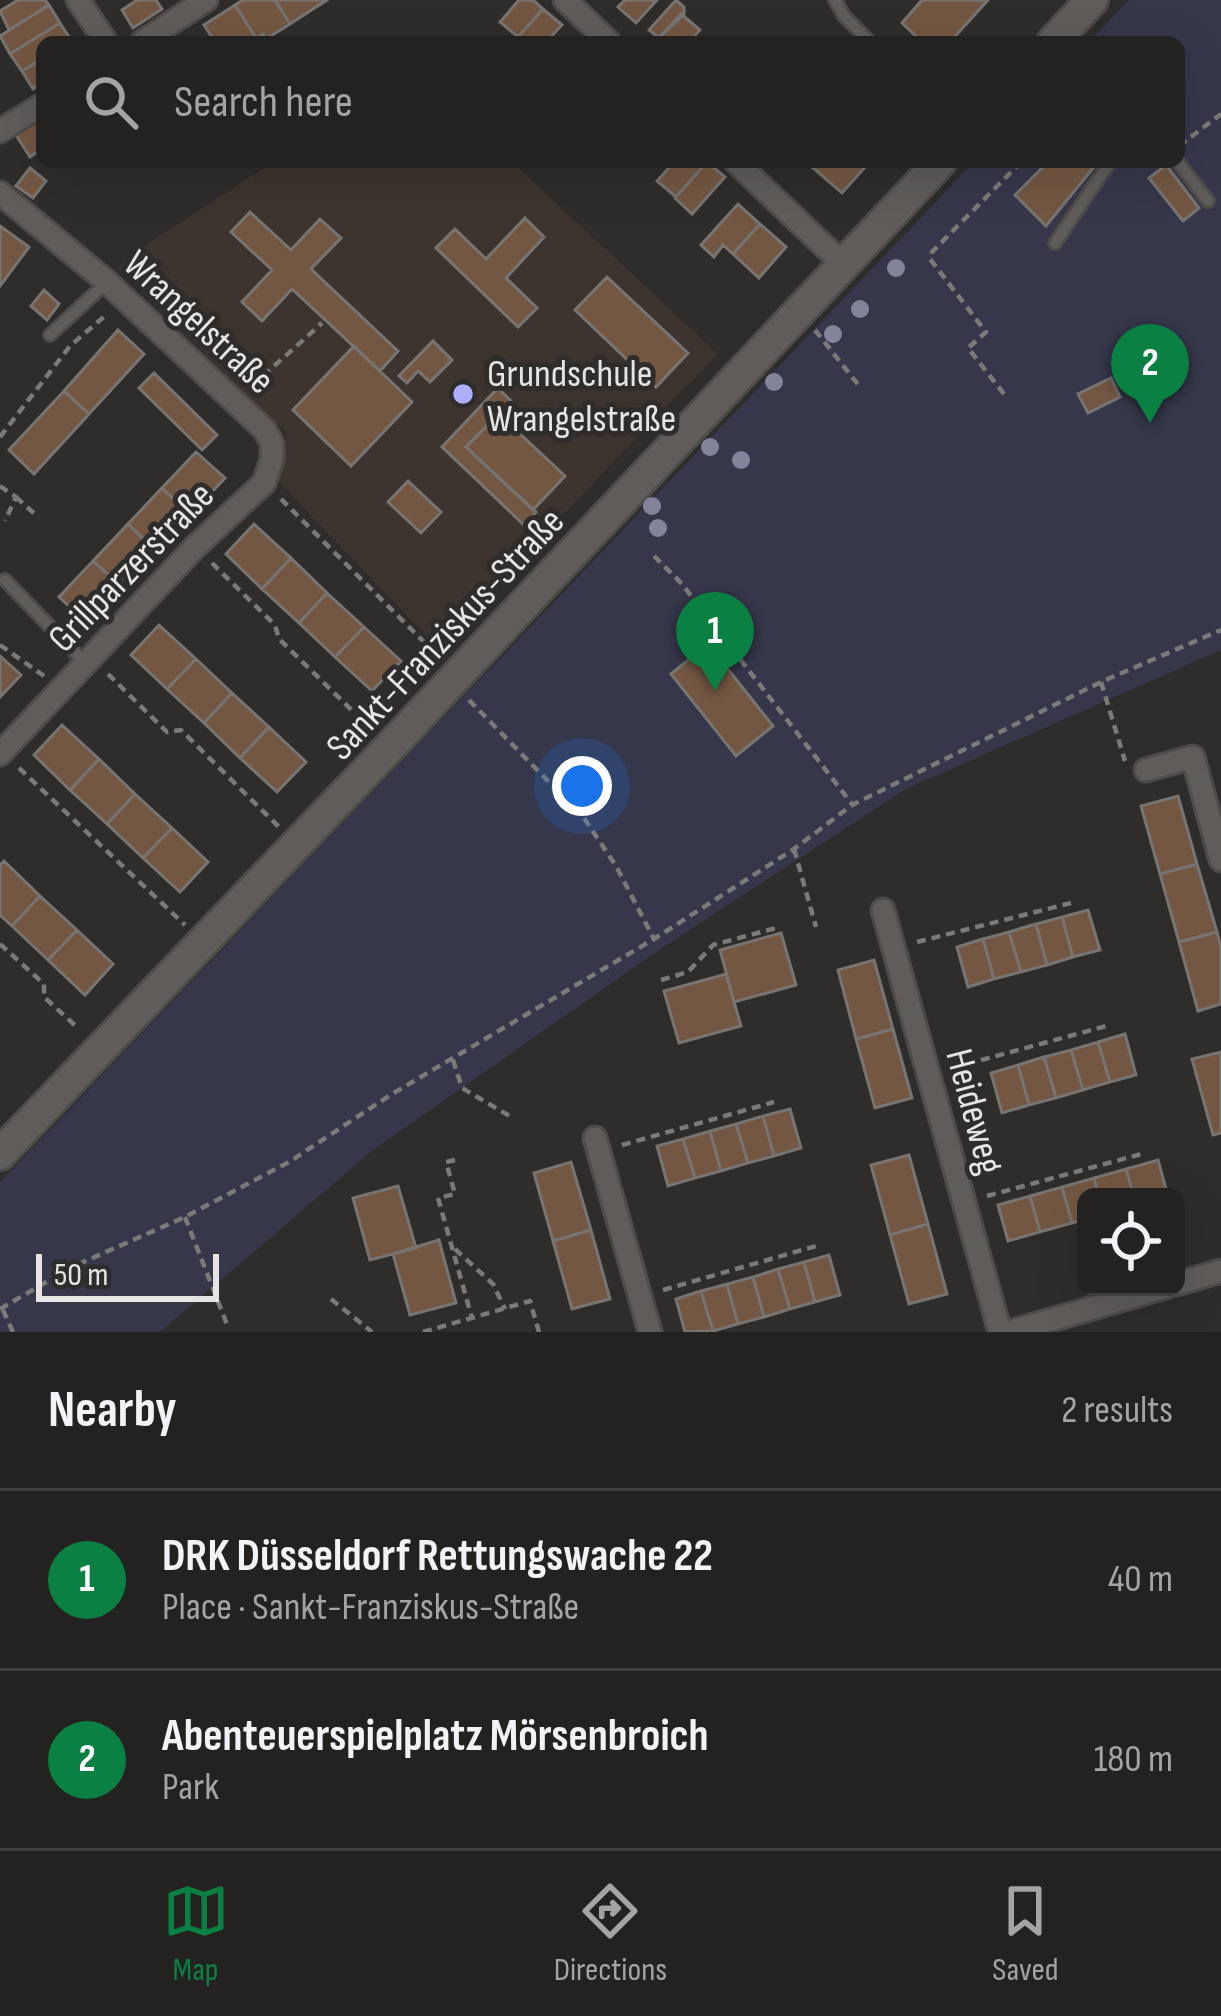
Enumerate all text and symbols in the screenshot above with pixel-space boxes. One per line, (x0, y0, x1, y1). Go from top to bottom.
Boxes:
search box (36, 36, 1185, 168)
icon: search (78, 69, 144, 135)
text: Search here (174, 75, 353, 130)
street label: Wrangelstraße (113, 241, 283, 405)
pin: 2 (1111, 324, 1189, 423)
place label: Grundschule Wrangelstraße (487, 351, 676, 443)
marker: Grundschule Wrangelstraße (450, 381, 476, 407)
street label: Grillparzerstraße (39, 473, 224, 663)
street label: Sankt-Franziskus-Straße (317, 499, 575, 770)
pin: 1 (676, 592, 754, 691)
your location (552, 756, 612, 816)
street label: Heideweg (934, 1044, 1013, 1179)
map controls (1077, 1188, 1185, 1296)
button: locate (1077, 1188, 1185, 1296)
scale bar (36, 1248, 219, 1301)
text: 50 m (54, 1255, 108, 1295)
text: Nearby (48, 1380, 177, 1441)
text: 2 results (1061, 1387, 1173, 1434)
text: DRK Düsseldorf Rettungswache 22 (162, 1529, 713, 1584)
text: 1 (79, 1556, 95, 1603)
text: 40 m (1108, 1556, 1173, 1603)
text: Place · Sankt-Franziskus-Straße (162, 1584, 579, 1631)
text: Abenteuerspielplatz Mörsenbroich (162, 1709, 709, 1764)
text: 2 (78, 1736, 96, 1783)
text: 180 m (1094, 1736, 1173, 1783)
text: Park (162, 1764, 219, 1811)
tab: Map (163, 1878, 229, 1990)
tab: Directions (554, 1878, 667, 1990)
tab: Saved (992, 1878, 1058, 1990)

